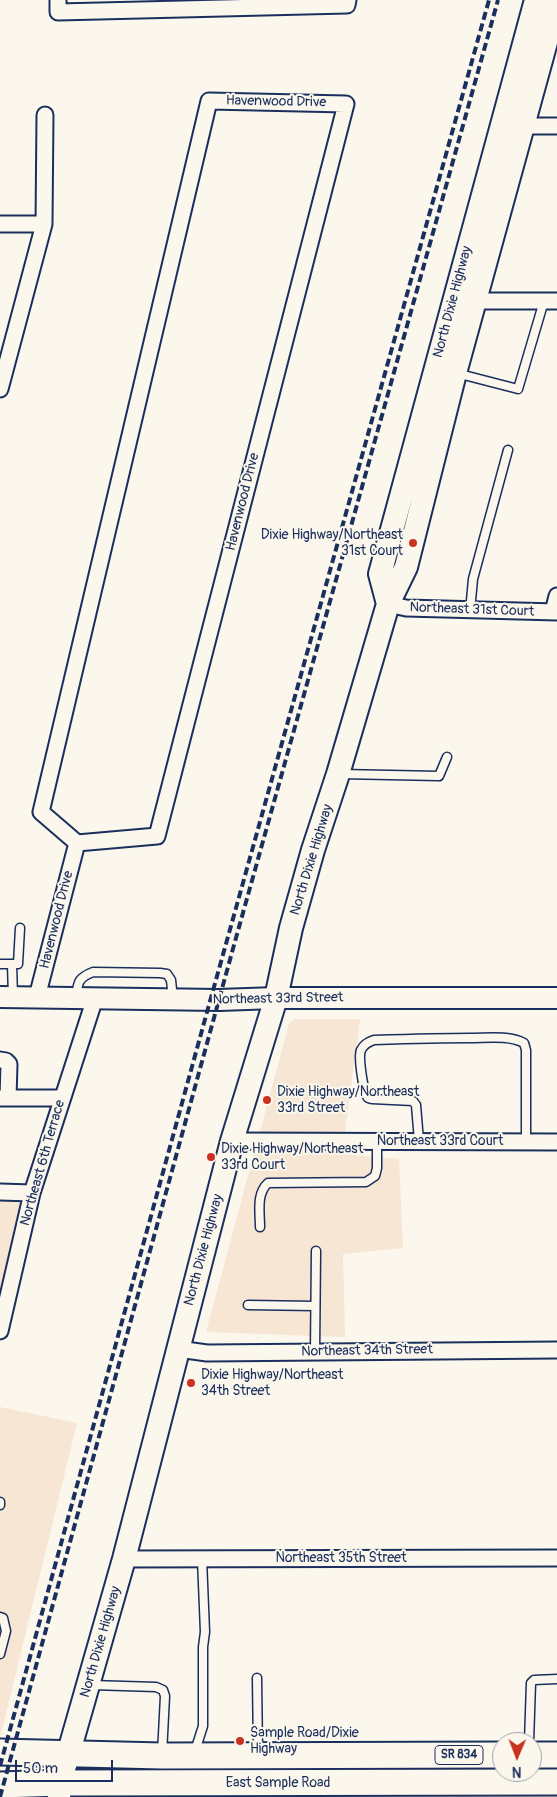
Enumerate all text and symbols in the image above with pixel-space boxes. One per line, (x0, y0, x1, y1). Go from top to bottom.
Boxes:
street label: Havenwood Drive (226, 93, 326, 111)
street label: North Dixie Highway (430, 244, 476, 360)
street label: Havenwood Drive (223, 451, 263, 553)
place label: Dixie Highway/Northeast 31st Court (261, 527, 403, 560)
marker: Dixie Highway/Northeast 31st Court (407, 537, 419, 549)
street label: Northeast 31st Court (409, 599, 535, 621)
street label: North Dixie Highway (287, 803, 337, 917)
street label: Havenwood Drive (37, 869, 77, 971)
street label: Northeast 33rd Street (212, 989, 344, 1009)
place label: Dixie Highway/Northeast 33rd Street (277, 1084, 419, 1116)
marker: Dixie Highway/Northeast 33rd Street (261, 1094, 273, 1106)
street label: Northeast 6th Terrace (17, 1098, 69, 1228)
street label: Northeast 33rd Court (377, 1133, 503, 1149)
place label: Dixie Highway/Northeast 33rd Court (221, 1141, 363, 1174)
marker: Dixie Highway/Northeast 33rd Court (205, 1151, 217, 1163)
street label: North Dixie Highway (181, 1192, 227, 1308)
street label: Northeast 34th Street (301, 1341, 433, 1361)
place label: Dixie Highway/Northeast 34th Street (201, 1367, 343, 1400)
marker: Dixie Highway/Northeast 34th Street (185, 1377, 197, 1389)
street label: Northeast 35th Street (275, 1550, 407, 1566)
street label: North Dixie Highway (77, 1584, 125, 1700)
place label: Sample Road/Dixie Highway (250, 1725, 359, 1758)
north arrow (492, 1732, 542, 1782)
marker: Sample Road/Dixie Highway (234, 1735, 246, 1747)
road number: SR 834 (435, 1746, 483, 1764)
scale bar (18, 1750, 115, 1782)
text: 50 m (23, 1759, 58, 1778)
text: N (512, 1763, 522, 1780)
street label: East Sample Road (226, 1775, 330, 1791)

